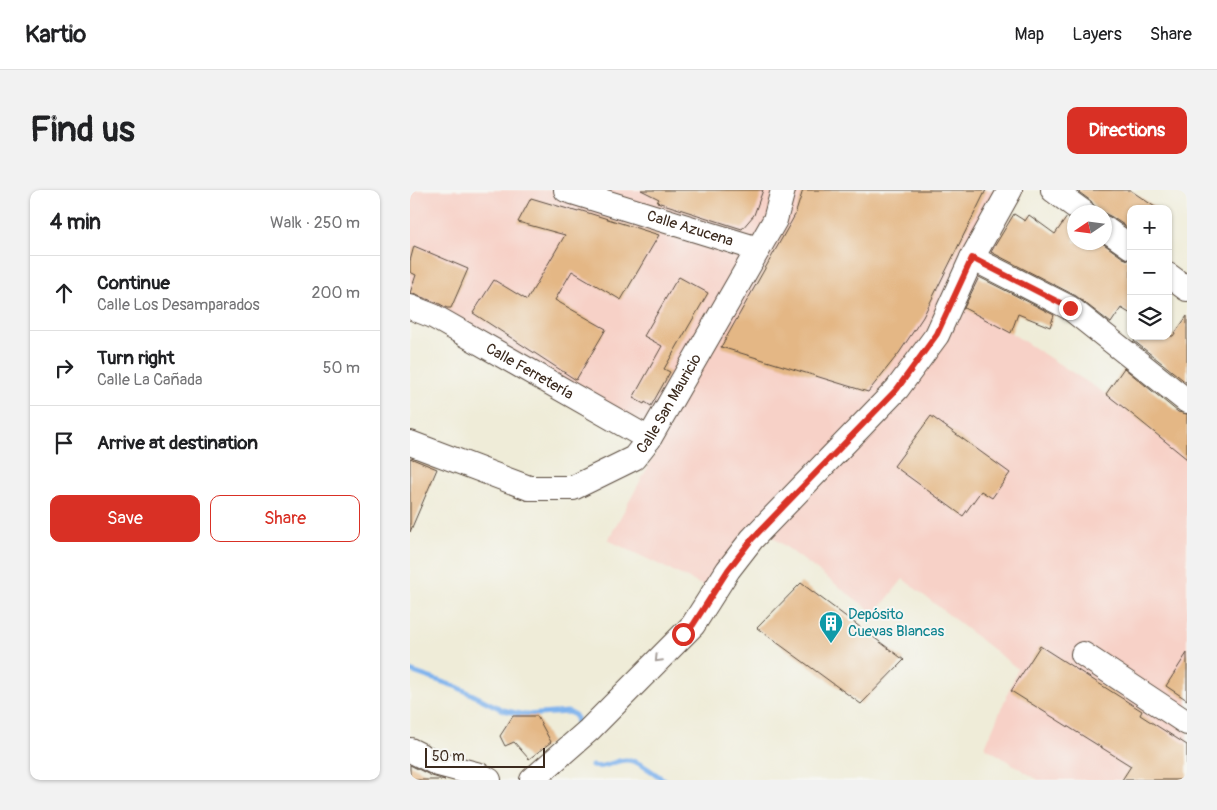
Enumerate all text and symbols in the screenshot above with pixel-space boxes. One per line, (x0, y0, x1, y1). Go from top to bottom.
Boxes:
text: Kartio (25, 20, 86, 49)
text: Map (1015, 23, 1044, 46)
text: Layers (1072, 23, 1122, 46)
text: Share (1150, 23, 1192, 46)
button: Directions (1067, 107, 1187, 154)
text: Find us (30, 108, 135, 152)
north arrow (1067, 205, 1112, 250)
map controls (1127, 205, 1172, 340)
button: + (1127, 205, 1172, 250)
street label: Calle Azucena (645, 206, 736, 251)
text: 4 min (50, 209, 101, 236)
text: Walk · 250 m (270, 213, 360, 233)
button: − (1127, 250, 1172, 295)
text: Continue (97, 271, 170, 295)
icon: ahead (50, 279, 78, 307)
text: 200 m (312, 283, 360, 303)
text: Calle Los Desamparados (97, 295, 260, 315)
button: layers (1127, 295, 1172, 340)
route end (1059, 297, 1082, 320)
street label: Calle Ferretería (482, 339, 577, 404)
text: Turn right (97, 346, 175, 370)
street label: Calle San Mauricio (632, 351, 706, 458)
icon: right (50, 354, 78, 382)
text: 50 m (323, 358, 360, 378)
text: Calle La Cañada (97, 370, 202, 390)
icon: arrive (50, 429, 78, 457)
text: Arrive at destination (97, 431, 258, 455)
button: Save (50, 495, 200, 542)
button: Share (210, 495, 360, 542)
place label: Depósito Cuevas Blancas (848, 605, 945, 641)
building icon: Depósito Cuevas Blancas (818, 610, 844, 644)
route start (672, 623, 695, 646)
one-way arrow (655, 654, 664, 663)
scale bar (425, 745, 545, 768)
text: 50 m (432, 748, 465, 765)

